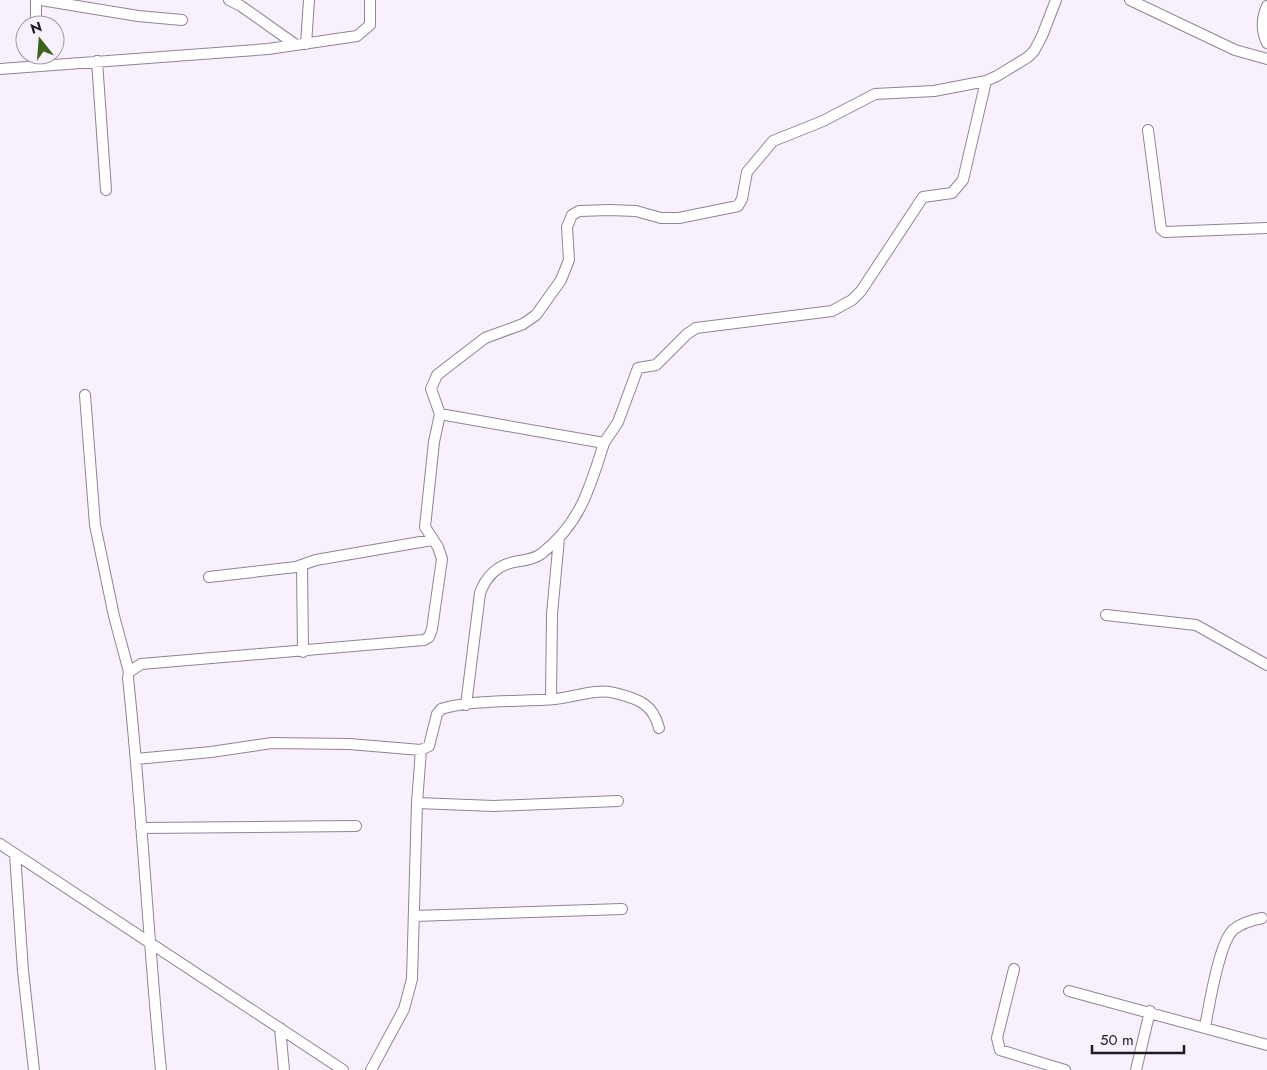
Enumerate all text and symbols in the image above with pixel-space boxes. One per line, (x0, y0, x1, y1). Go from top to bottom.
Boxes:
north arrow (15, 15, 65, 65)
text: N (28, 16, 44, 39)
scale bar (1092, 1022, 1184, 1054)
text: 50 m (1100, 1029, 1134, 1051)

